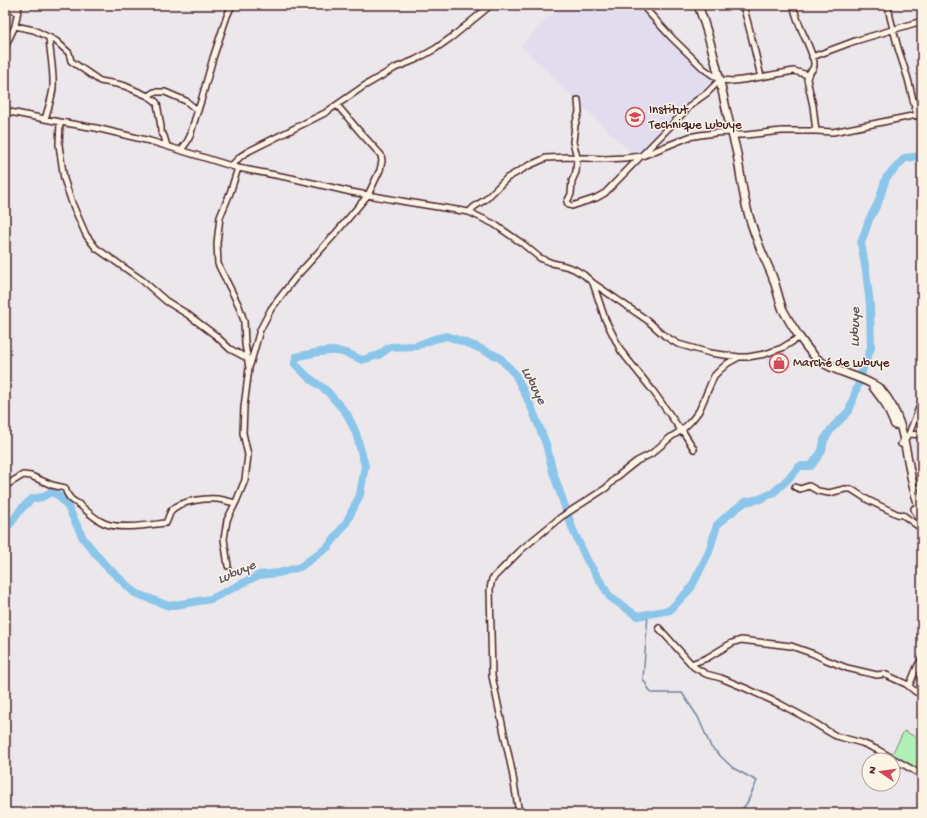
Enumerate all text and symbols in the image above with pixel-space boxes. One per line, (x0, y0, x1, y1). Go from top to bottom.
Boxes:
place label: Institut Technique Lubuye (648, 103, 742, 133)
school or university icon: Institut Technique Lubuye (624, 106, 646, 128)
water label: Lubuye (847, 306, 865, 347)
shop icon: Marché de Lubuye (768, 352, 790, 374)
place label: Marché de Lubuye (793, 356, 890, 371)
water label: Lubuye (516, 364, 550, 408)
water label: Lubuye (215, 557, 259, 589)
north arrow (861, 752, 901, 792)
text: N (867, 765, 880, 775)

